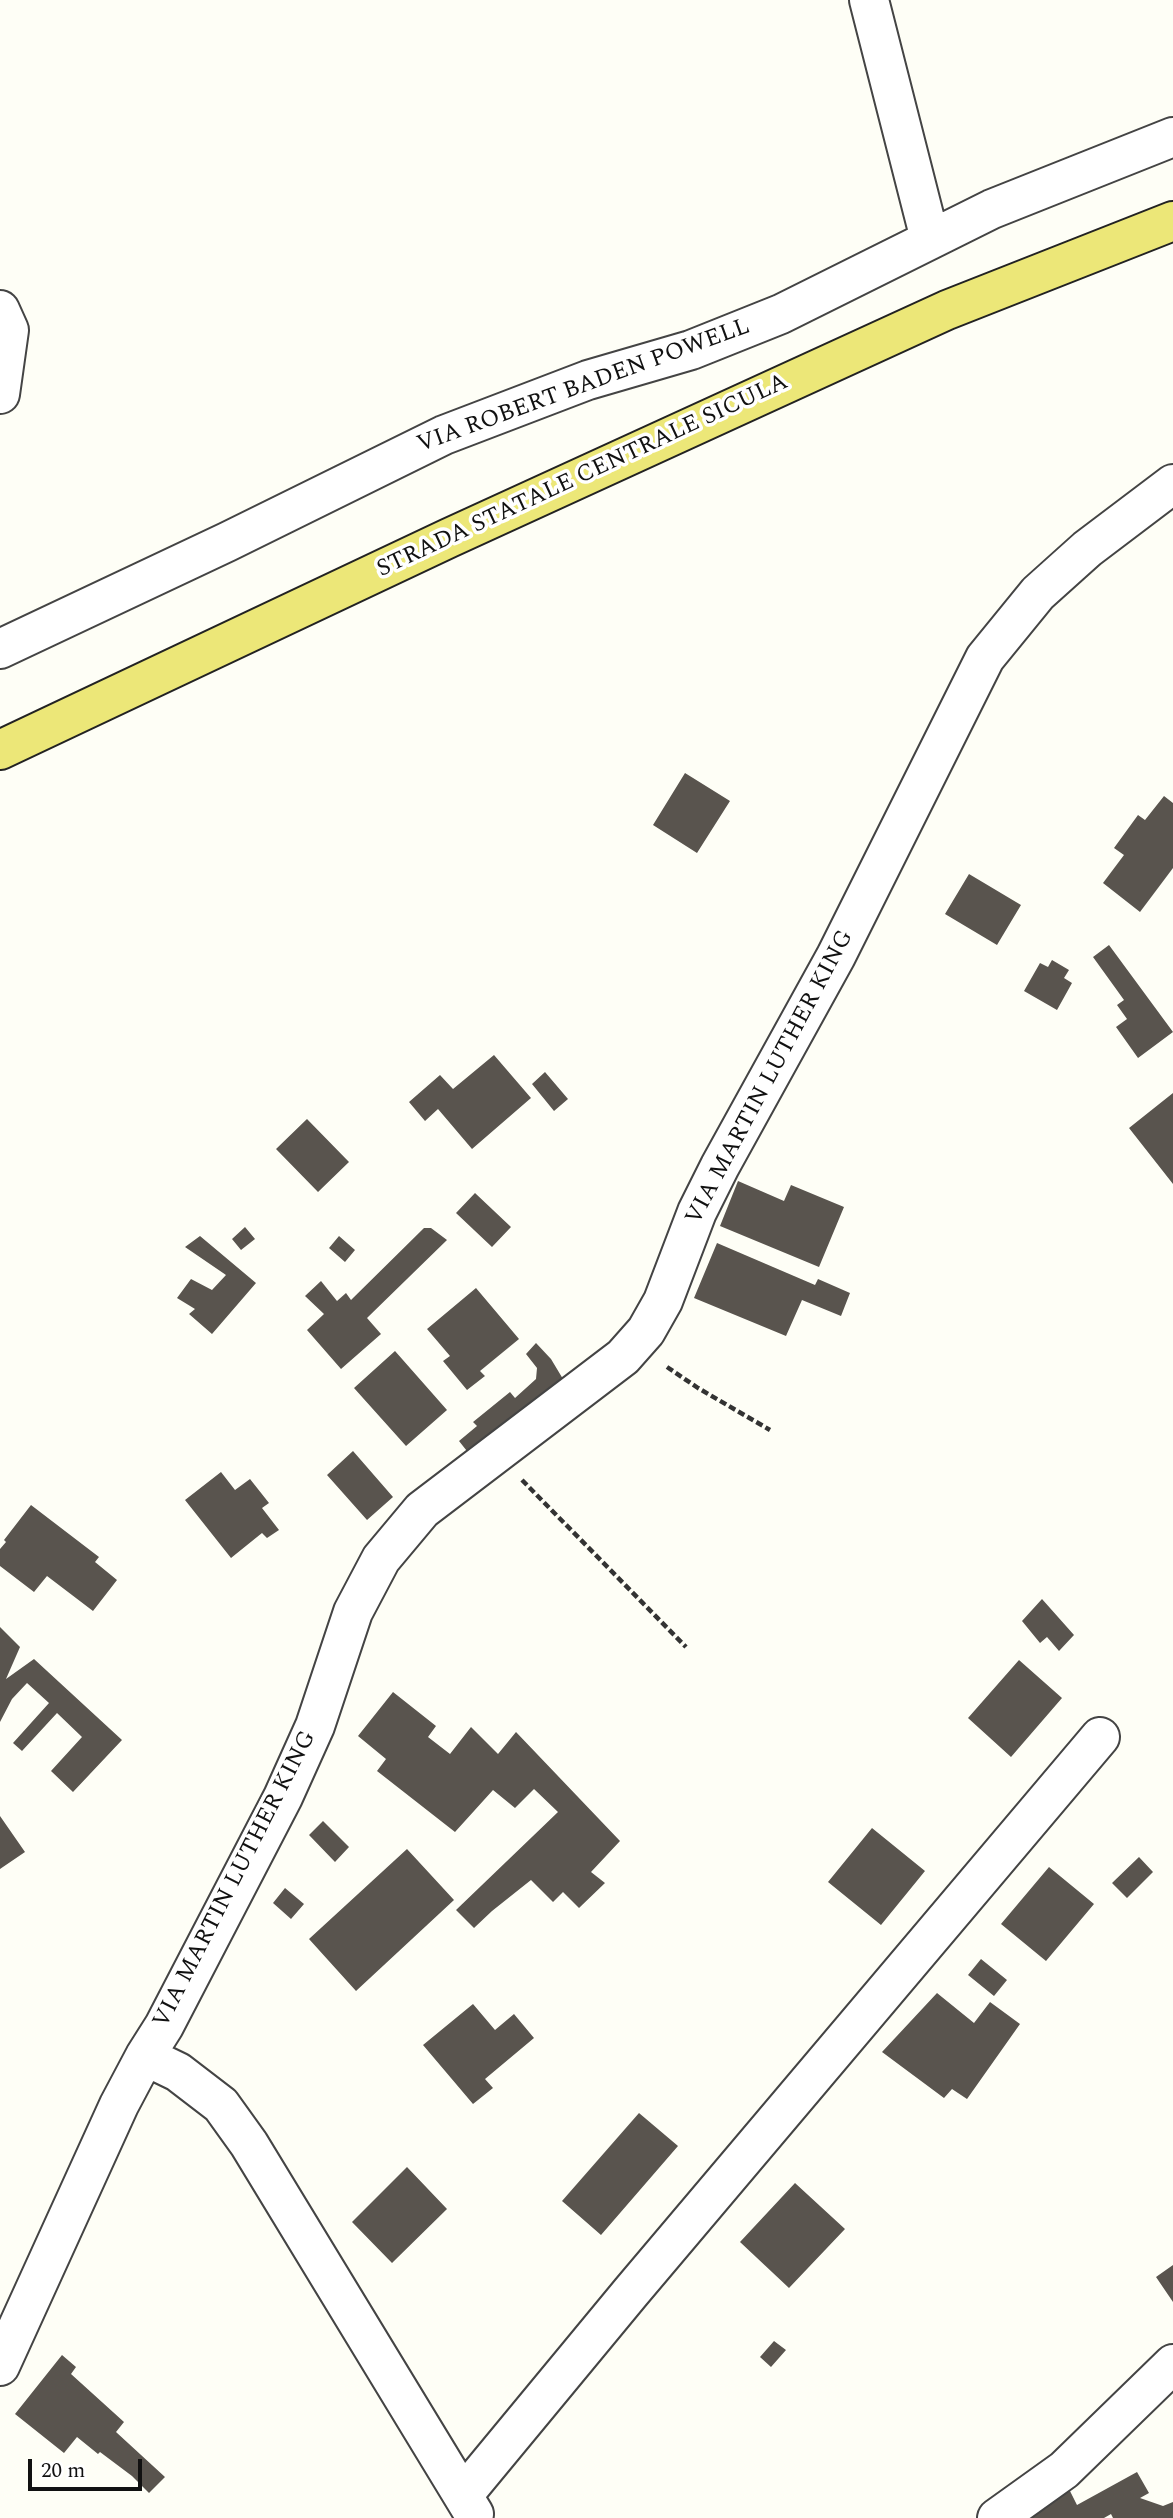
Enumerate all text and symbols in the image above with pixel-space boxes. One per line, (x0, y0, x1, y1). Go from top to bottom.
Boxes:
street label: VIA ROBERT BADEN POWELL (414, 313, 754, 461)
street label: STRADA STATALE CENTRALE SICULA (373, 369, 793, 585)
street label: VIA MARTIN LUTHER KING (681, 926, 861, 1230)
street label: VIA MARTIN LUTHER KING (148, 1727, 324, 2033)
scale bar (32, 2444, 145, 2488)
text: 20 m (41, 2455, 85, 2487)

